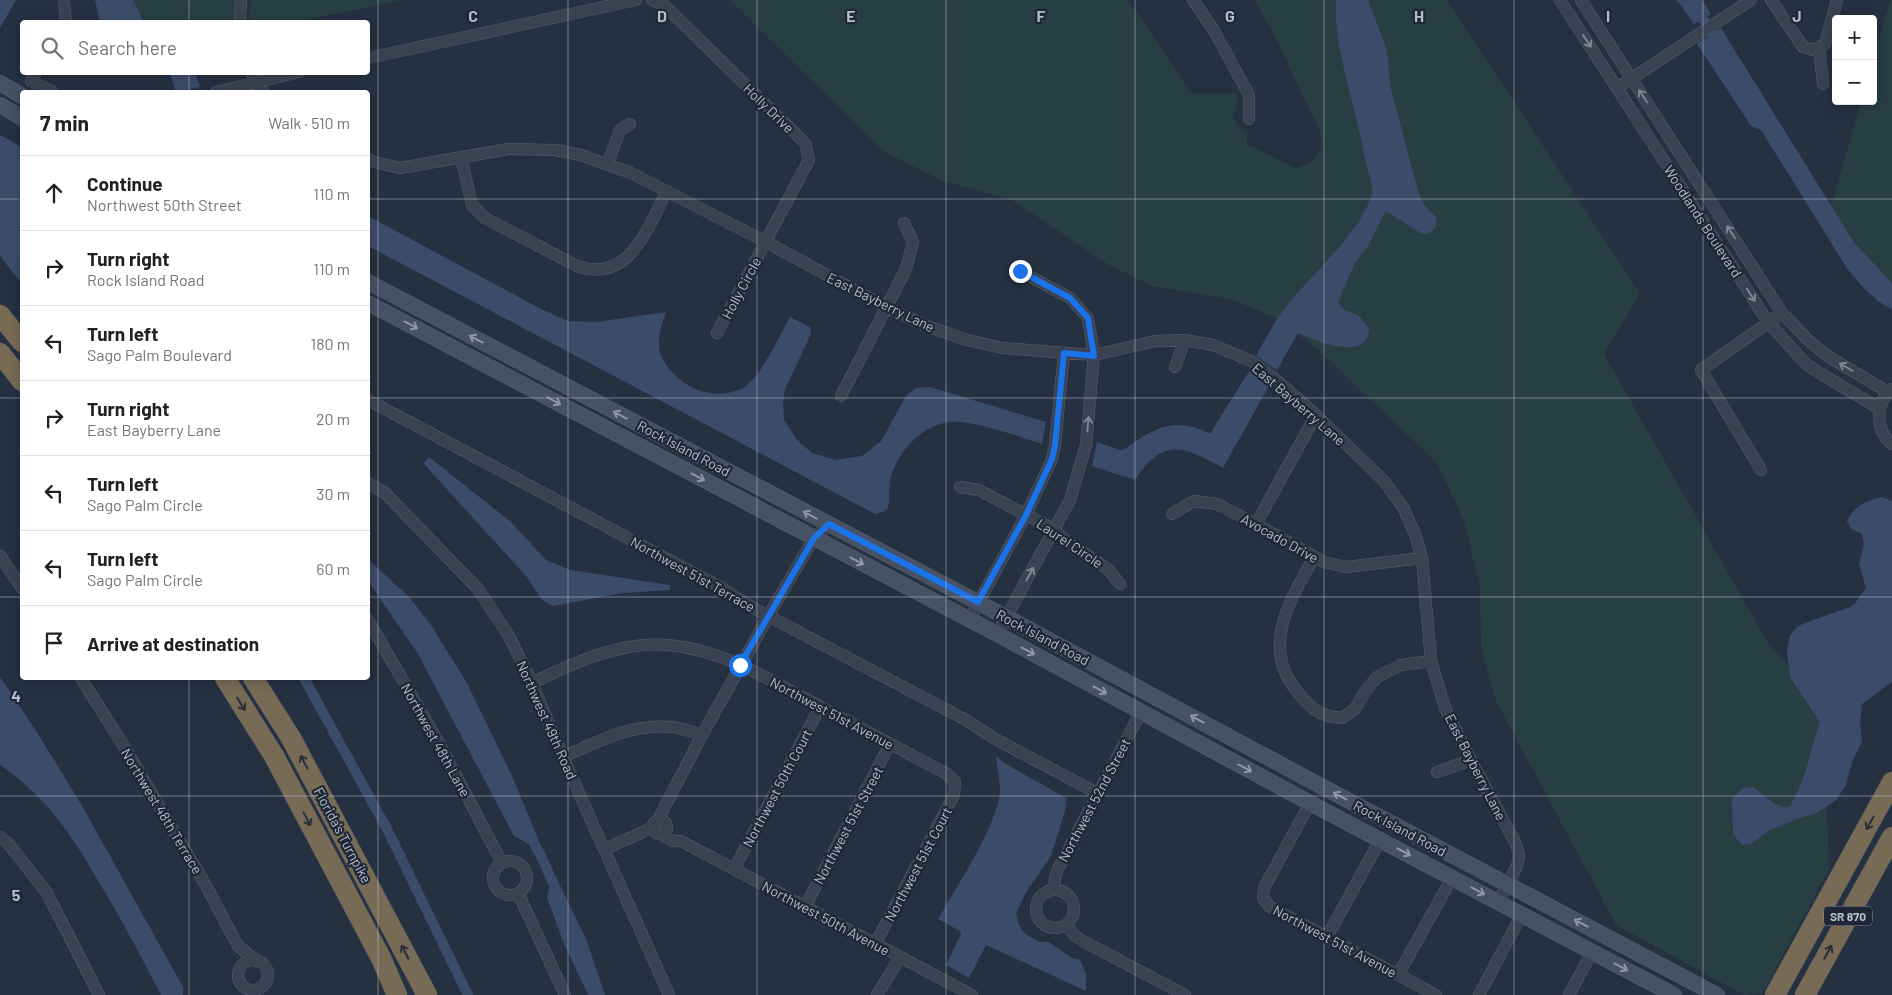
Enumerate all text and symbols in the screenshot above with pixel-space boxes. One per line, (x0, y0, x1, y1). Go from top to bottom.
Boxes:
text: C (468, 6, 478, 25)
text: D (657, 6, 667, 25)
text: E (846, 6, 856, 25)
text: F (1037, 6, 1046, 25)
text: G (1225, 6, 1235, 25)
text: H (1414, 6, 1424, 25)
text: I (1606, 6, 1610, 25)
text: J (1792, 6, 1802, 25)
map controls (1832, 15, 1877, 105)
button: + (1832, 15, 1877, 60)
search box (20, 20, 370, 75)
icon: search (38, 34, 66, 62)
one-way arrow (1581, 34, 1592, 48)
text: Search here (78, 36, 177, 59)
button: − (1832, 60, 1877, 105)
street label: Holly Drive (740, 80, 798, 136)
one-way arrow (1638, 89, 1648, 103)
text: 7 min (40, 110, 89, 135)
text: Walk · 510 m (268, 113, 350, 132)
street label: Woodlands Boulevard (1660, 162, 1746, 280)
text: Continue (87, 172, 163, 195)
icon: ahead (40, 179, 68, 207)
text: 110 m (313, 184, 350, 203)
text: Northwest 50th Street (87, 195, 242, 214)
one-way arrow (1726, 226, 1736, 240)
text: Turn right (87, 247, 169, 270)
icon: right (40, 254, 68, 282)
street label: Holly Circle (718, 254, 764, 322)
text: 110 m (313, 259, 350, 278)
route end (1009, 260, 1032, 283)
street label: East Bayberry Lane (825, 269, 937, 335)
text: Rock Island Road (87, 270, 205, 289)
one-way arrow (1746, 288, 1756, 302)
one-way arrow (403, 321, 417, 331)
text: Turn left (87, 322, 158, 345)
icon: left (40, 329, 68, 357)
text: 180 m (311, 334, 350, 353)
one-way arrow (469, 334, 484, 344)
text: Sago Palm Boulevard (87, 345, 232, 364)
street label: East Bayberry Lane (1249, 359, 1349, 449)
one-way arrow (1840, 362, 1854, 372)
one-way arrow (547, 396, 562, 406)
text: Turn right (87, 397, 169, 420)
icon: right (40, 404, 68, 432)
text: 20 m (316, 409, 350, 428)
one-way arrow (613, 409, 628, 419)
street label: Rock Island Road (635, 416, 733, 480)
one-way arrow (1083, 417, 1092, 433)
text: East Bayberry Lane (87, 420, 221, 439)
text: Turn left (87, 472, 158, 495)
one-way arrow (690, 473, 705, 482)
icon: left (40, 479, 68, 507)
text: 30 m (316, 484, 350, 503)
text: Sago Palm Circle (87, 495, 203, 514)
one-way arrow (803, 510, 818, 520)
street label: Avocado Drive (1238, 510, 1322, 566)
street label: Laurel Circle (1034, 515, 1106, 571)
street label: Northwest 51st Terrace (628, 533, 758, 615)
text: Turn left (87, 547, 158, 570)
icon: left (40, 554, 68, 582)
one-way arrow (849, 557, 864, 566)
text: 60 m (316, 559, 350, 578)
one-way arrow (1025, 567, 1035, 582)
text: Sago Palm Circle (87, 570, 203, 589)
street label: Rock Island Road (994, 605, 1092, 669)
icon: arrive (40, 629, 68, 657)
text: Arrive at destination (87, 632, 259, 655)
one-way arrow (1020, 647, 1035, 656)
route start (729, 654, 752, 677)
street label: Northwest 49th Road (513, 658, 581, 782)
street label: Northwest 51st Avenue (767, 673, 897, 753)
street label: Northwest 48th Lane (398, 680, 474, 800)
one-way arrow (1092, 685, 1106, 695)
text: 4 (11, 686, 21, 705)
one-way arrow (236, 697, 247, 711)
street label: East Bayberry Lane (1442, 711, 1510, 823)
one-way arrow (1190, 714, 1205, 724)
street label: Northwest 50th Court (739, 726, 815, 850)
street label: Northwest 52nd Street (1054, 735, 1134, 865)
street label: Northwest 48th Terrace (118, 745, 206, 877)
one-way arrow (299, 755, 308, 770)
street label: Northwest 51st Street (810, 763, 886, 887)
one-way arrow (1238, 763, 1253, 773)
street label: Florida's Turnpike (311, 784, 375, 886)
one-way arrow (1333, 791, 1348, 800)
street label: Rock Island Road (1351, 796, 1449, 860)
street label: Northwest 51st Court (881, 804, 955, 924)
one-way arrow (303, 811, 313, 825)
one-way arrow (1864, 815, 1874, 829)
one-way arrow (1396, 848, 1411, 858)
street label: Northwest 50th Avenue (759, 877, 893, 959)
text: 5 (12, 885, 21, 904)
one-way arrow (1470, 886, 1485, 896)
street label: Northwest 51st Avenue (1270, 901, 1400, 981)
road number: SR 870 (1824, 906, 1872, 926)
one-way arrow (1574, 918, 1589, 928)
one-way arrow (400, 944, 410, 959)
one-way arrow (1823, 945, 1833, 960)
one-way arrow (1614, 962, 1629, 972)

